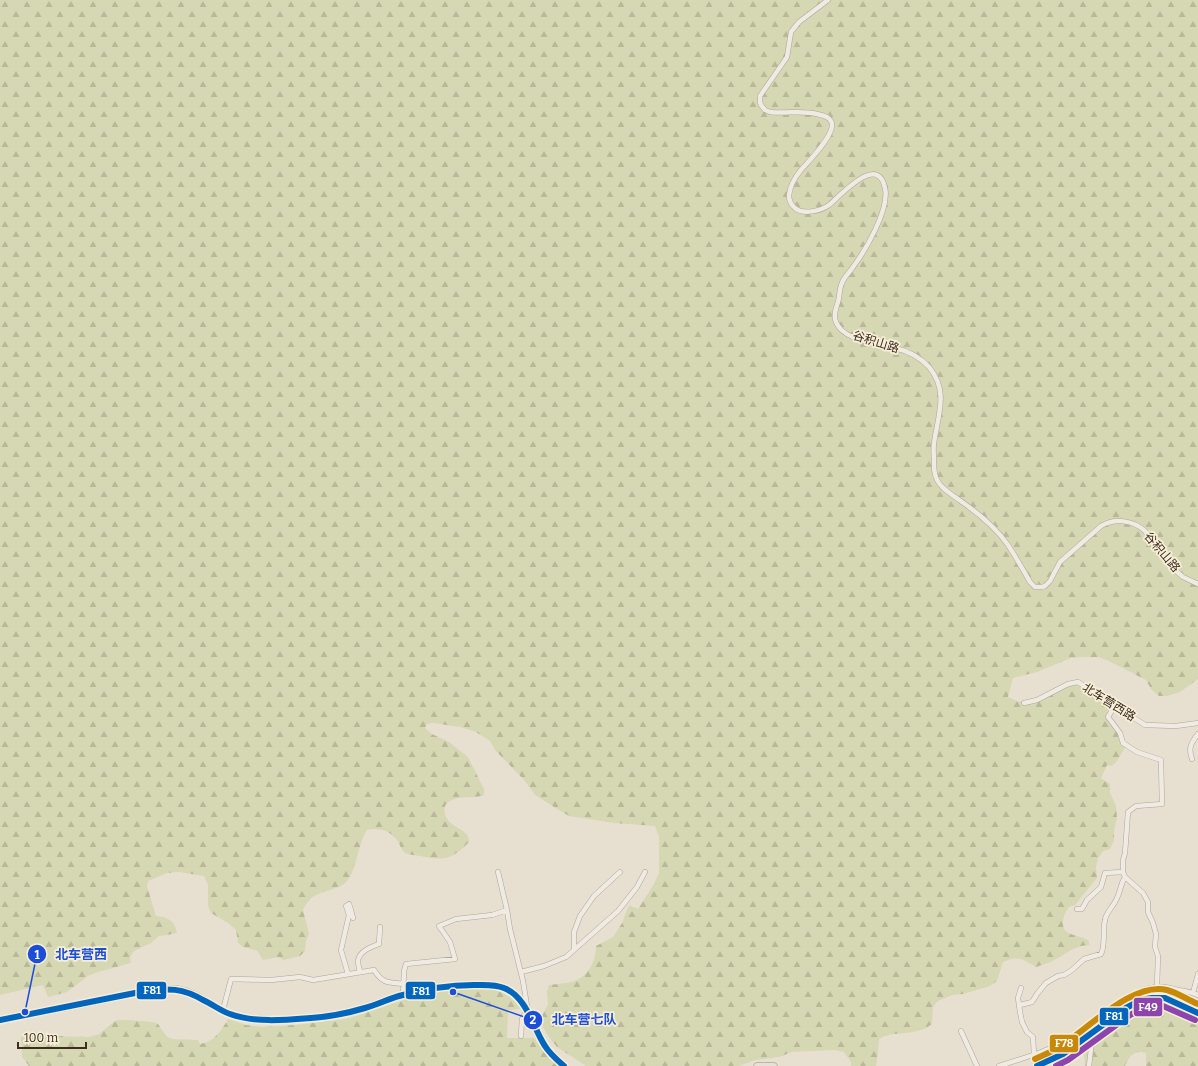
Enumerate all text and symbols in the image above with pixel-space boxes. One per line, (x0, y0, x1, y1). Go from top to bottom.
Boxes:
street label: 谷积山路 (851, 328, 901, 356)
street label: 谷积山路 (1141, 529, 1183, 575)
street label: 北车营西路 (1080, 680, 1138, 724)
callout: 北车营西 (27, 942, 115, 967)
text: 北车营西 (55, 947, 107, 962)
text: 1 (34, 948, 40, 962)
line badge: F81 (136, 981, 167, 1000)
line badge: F81 (405, 981, 436, 1000)
text: F81 (143, 984, 161, 997)
text: F81 (412, 985, 430, 998)
line badge: F49 (1133, 997, 1163, 1017)
text: F49 (1138, 1001, 1158, 1014)
callout: 北车营七队 (523, 1007, 624, 1032)
line badge: F81 (1099, 1007, 1129, 1026)
text: F81 (1105, 1010, 1123, 1023)
text: 北车营七队 (551, 1012, 617, 1027)
text: 2 (530, 1013, 537, 1027)
scale bar (18, 1024, 86, 1050)
text: 100 m (24, 1031, 59, 1045)
line badge: F78 (1049, 1034, 1079, 1053)
text: F78 (1055, 1037, 1074, 1050)

